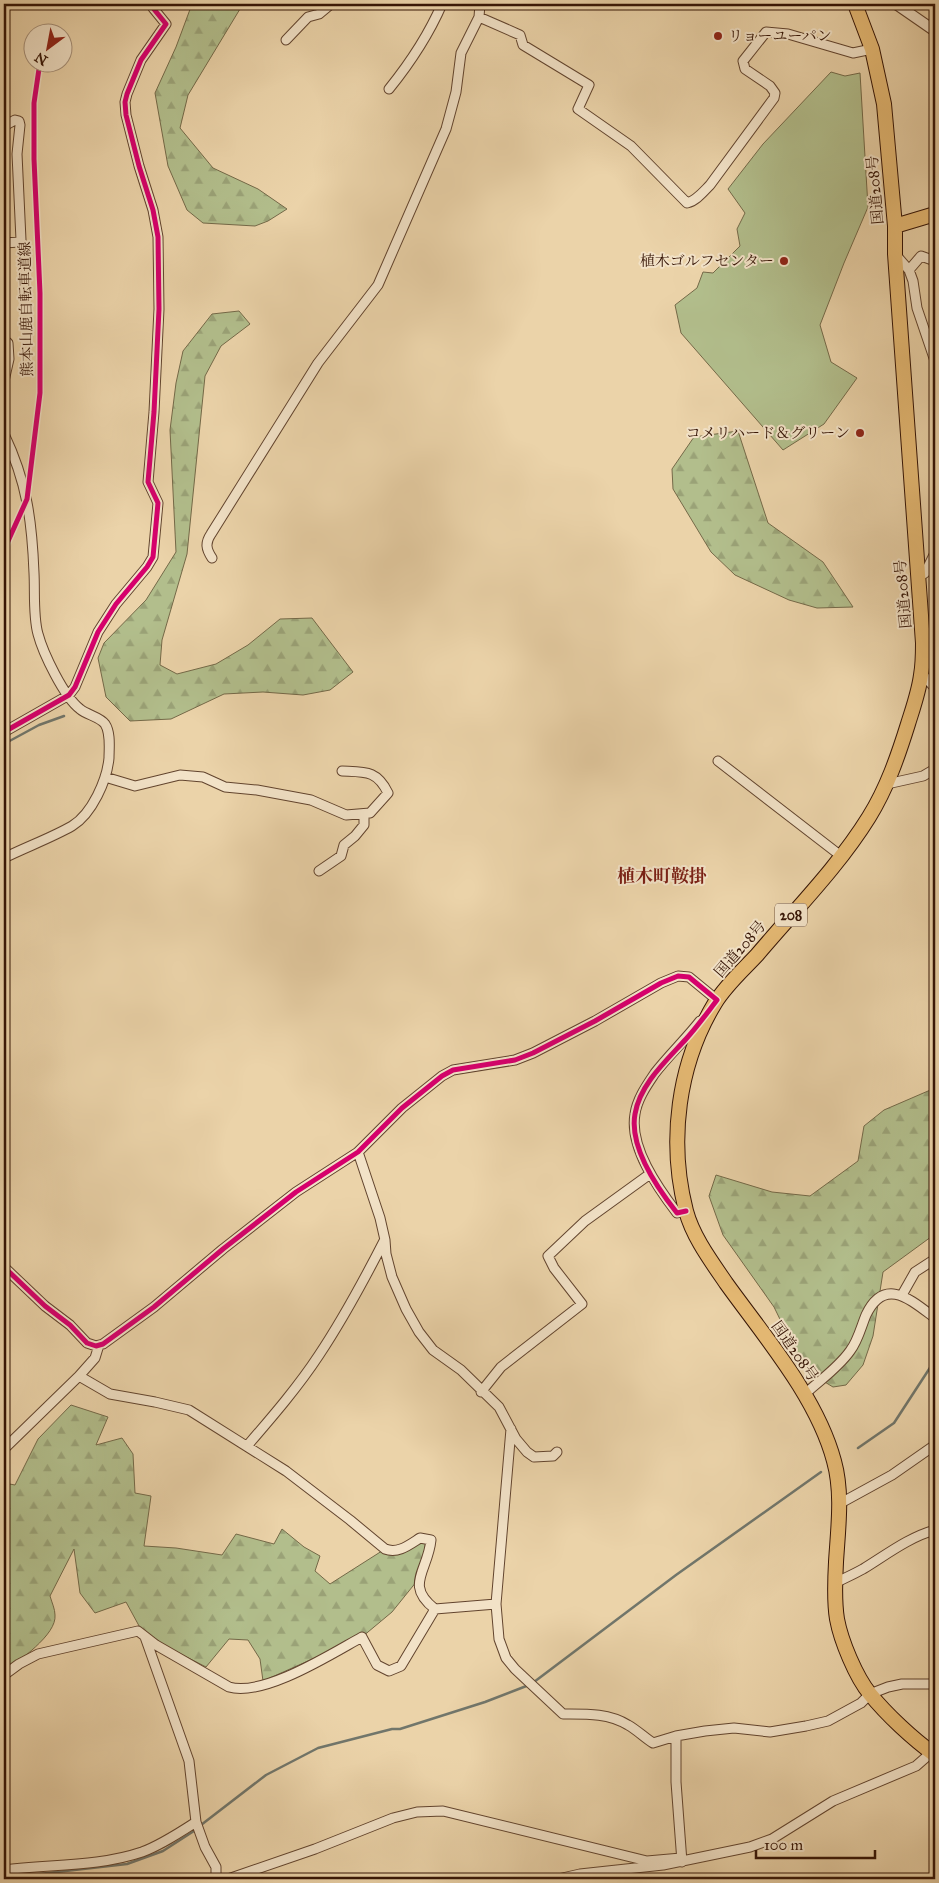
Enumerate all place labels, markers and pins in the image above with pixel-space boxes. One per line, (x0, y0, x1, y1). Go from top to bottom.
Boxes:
place label: リョーユーパン (728, 27, 832, 45)
marker: リョーユーパン (712, 30, 724, 42)
place label: 植木ゴルフセンター (640, 252, 774, 270)
marker: 植木ゴルフセンター (778, 255, 790, 267)
place label: コメリハード＆グリーン (686, 424, 850, 442)
marker: コメリハード＆グリーン (854, 427, 866, 439)

